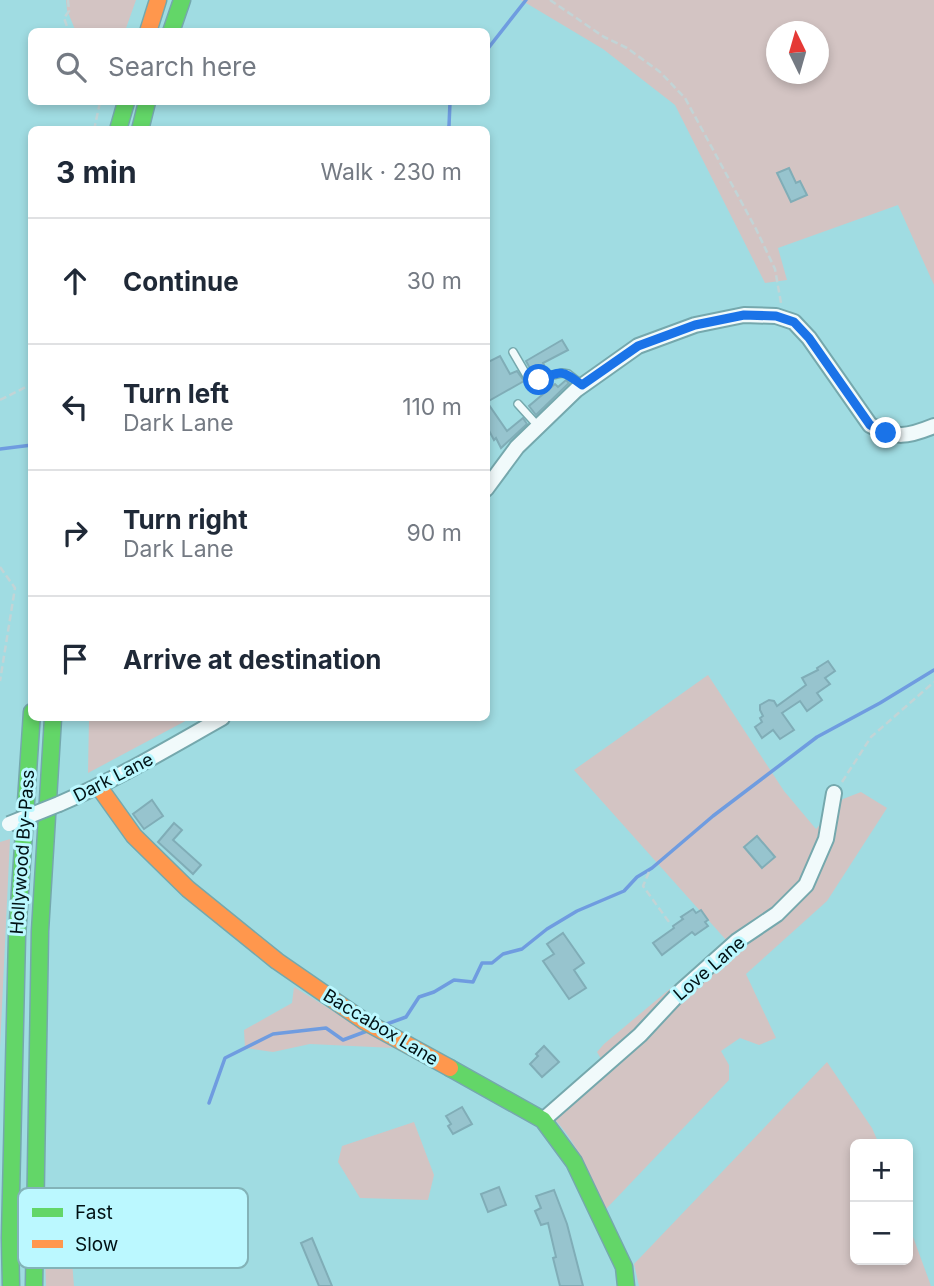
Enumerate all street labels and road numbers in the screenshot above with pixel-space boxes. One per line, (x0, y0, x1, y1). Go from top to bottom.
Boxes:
street label: Dark Lane (70, 748, 156, 806)
street label: Hollywood By-Pass (6, 769, 38, 935)
street label: Love Lane (669, 931, 749, 1005)
street label: Baccabox Lane (320, 984, 442, 1070)

